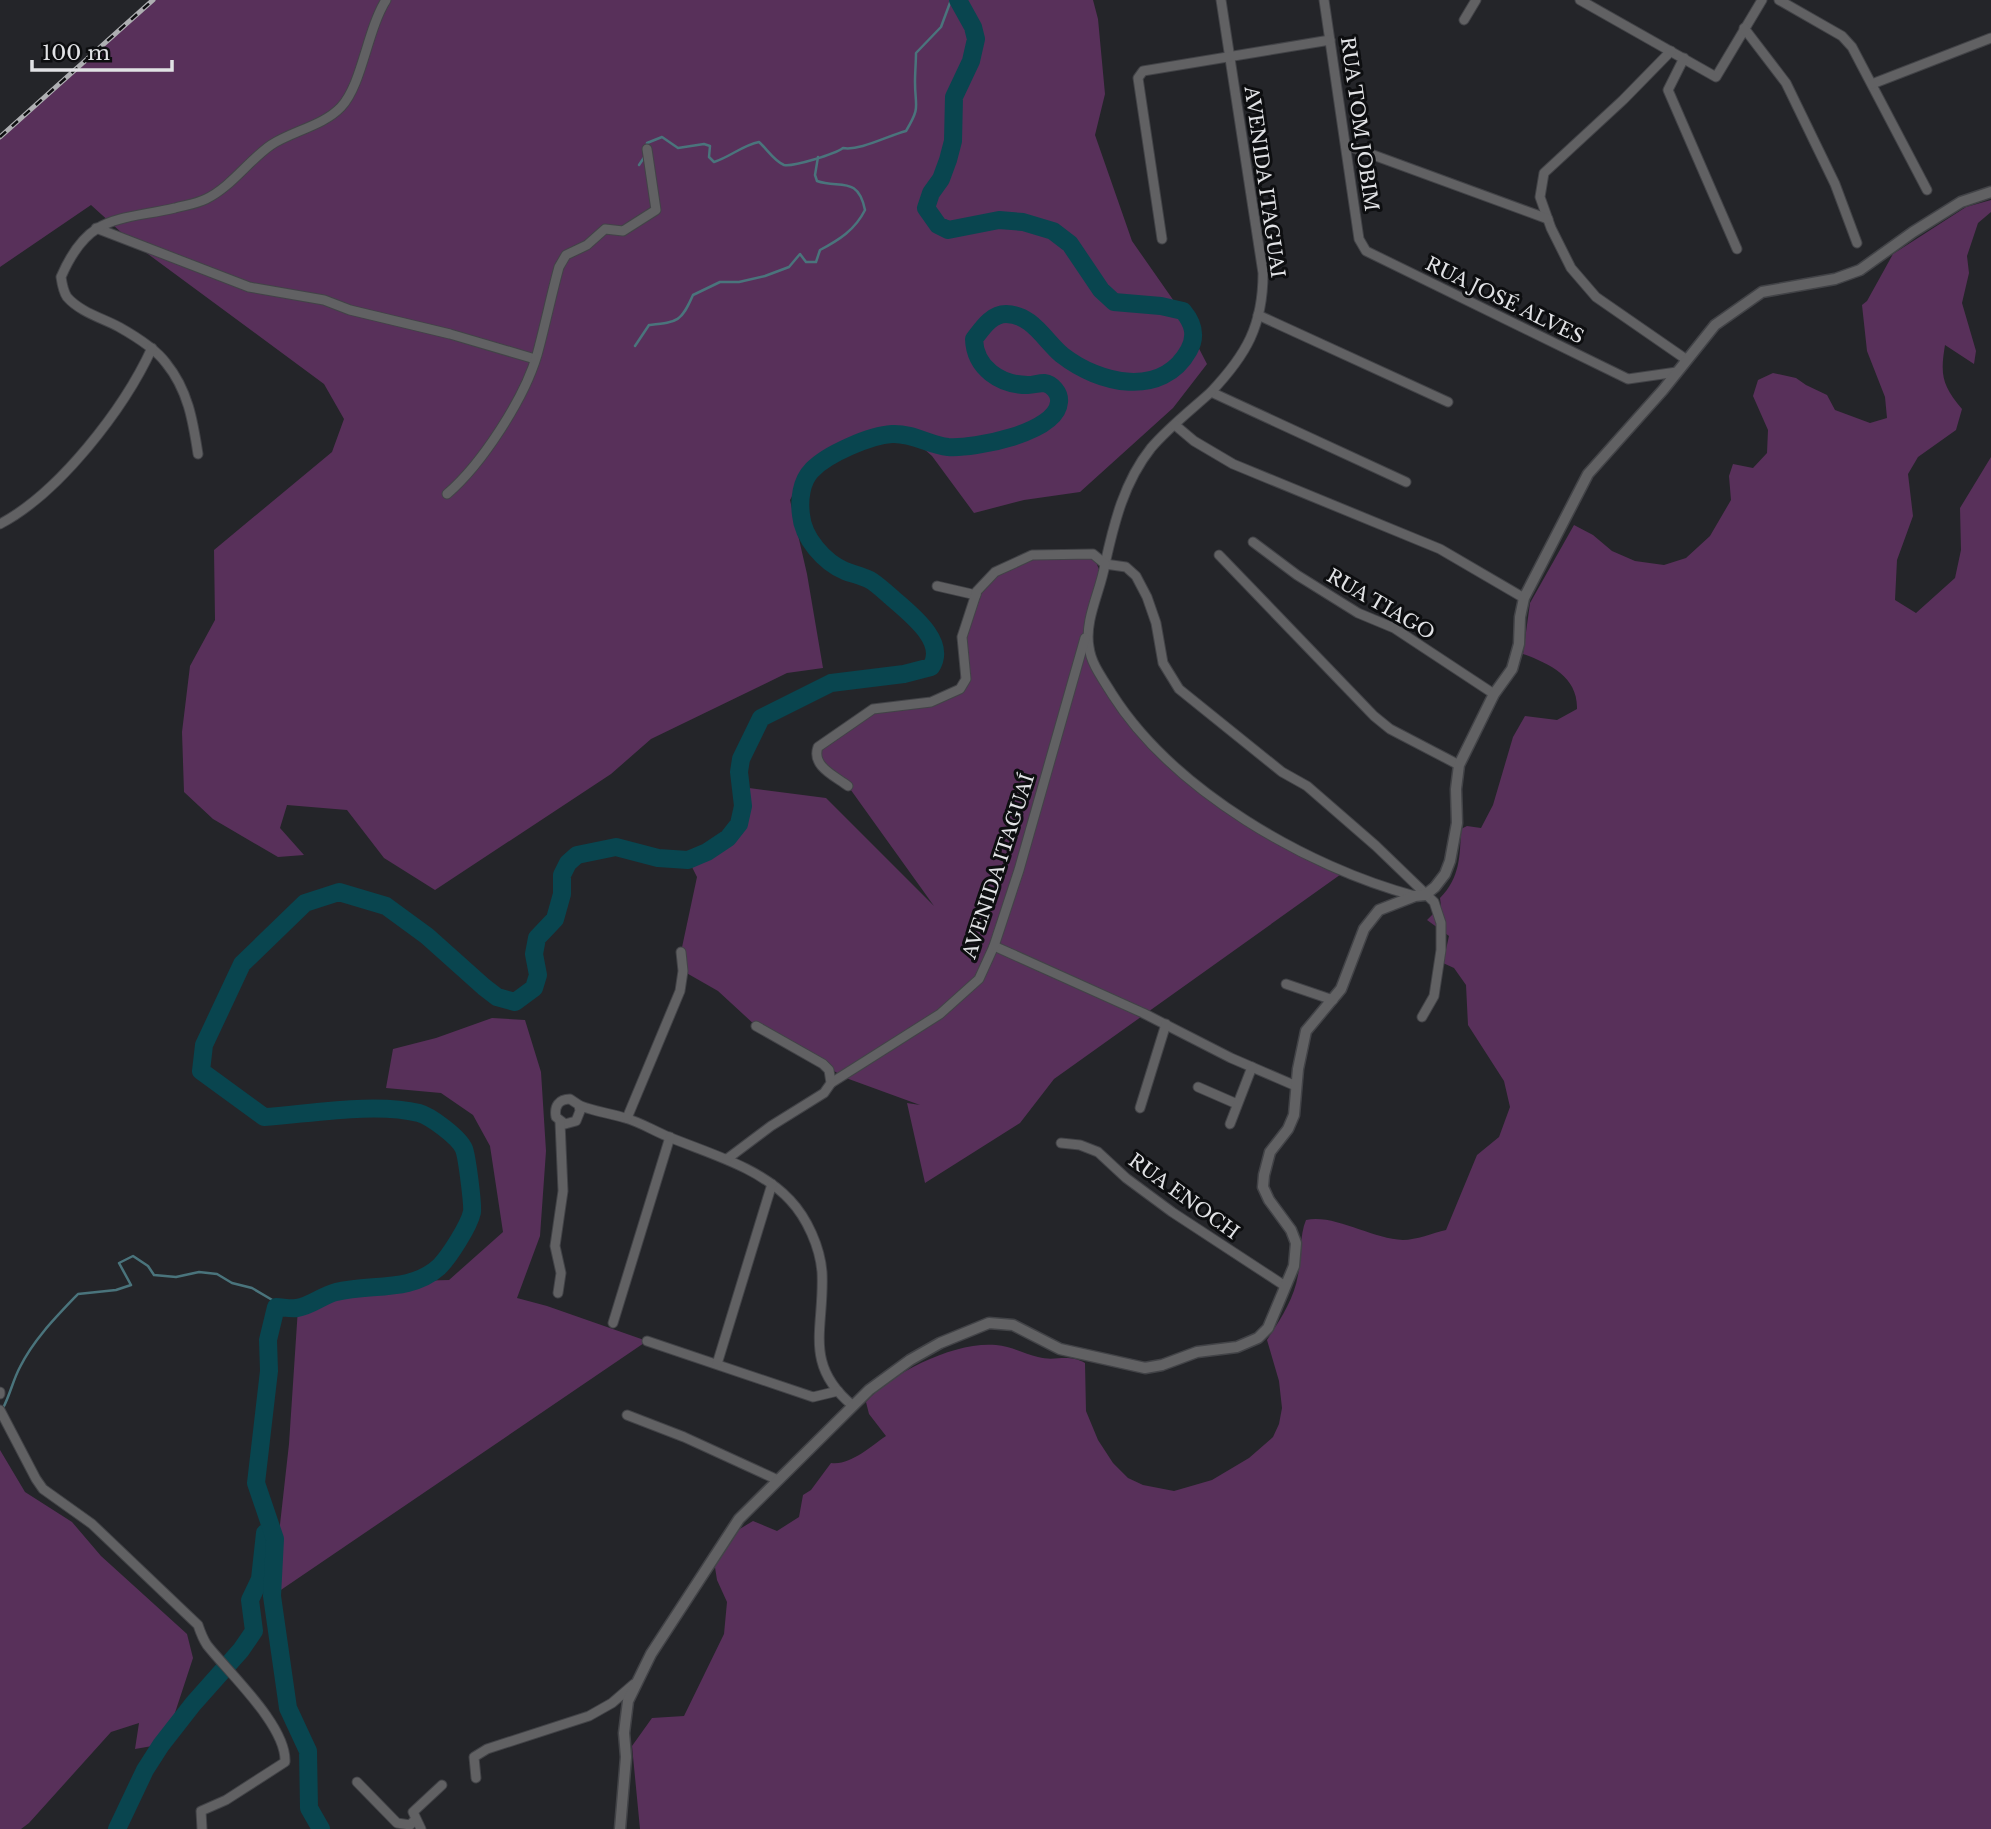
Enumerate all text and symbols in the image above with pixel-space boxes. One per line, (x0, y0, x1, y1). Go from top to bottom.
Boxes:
scale bar (32, 28, 172, 72)
street label: RUA TOM JOBIM (1336, 35, 1383, 213)
text: 100 m (42, 40, 110, 66)
street label: AVENIDA ITAGUAI (1240, 84, 1289, 279)
street label: RUA JOSÉ ALVES (1422, 252, 1588, 349)
street label: RUA TIAGO (1323, 564, 1439, 645)
street label: AVENIDA ITAGUAÍ (957, 771, 1039, 963)
street label: RUA ENOCH (1124, 1149, 1243, 1244)

